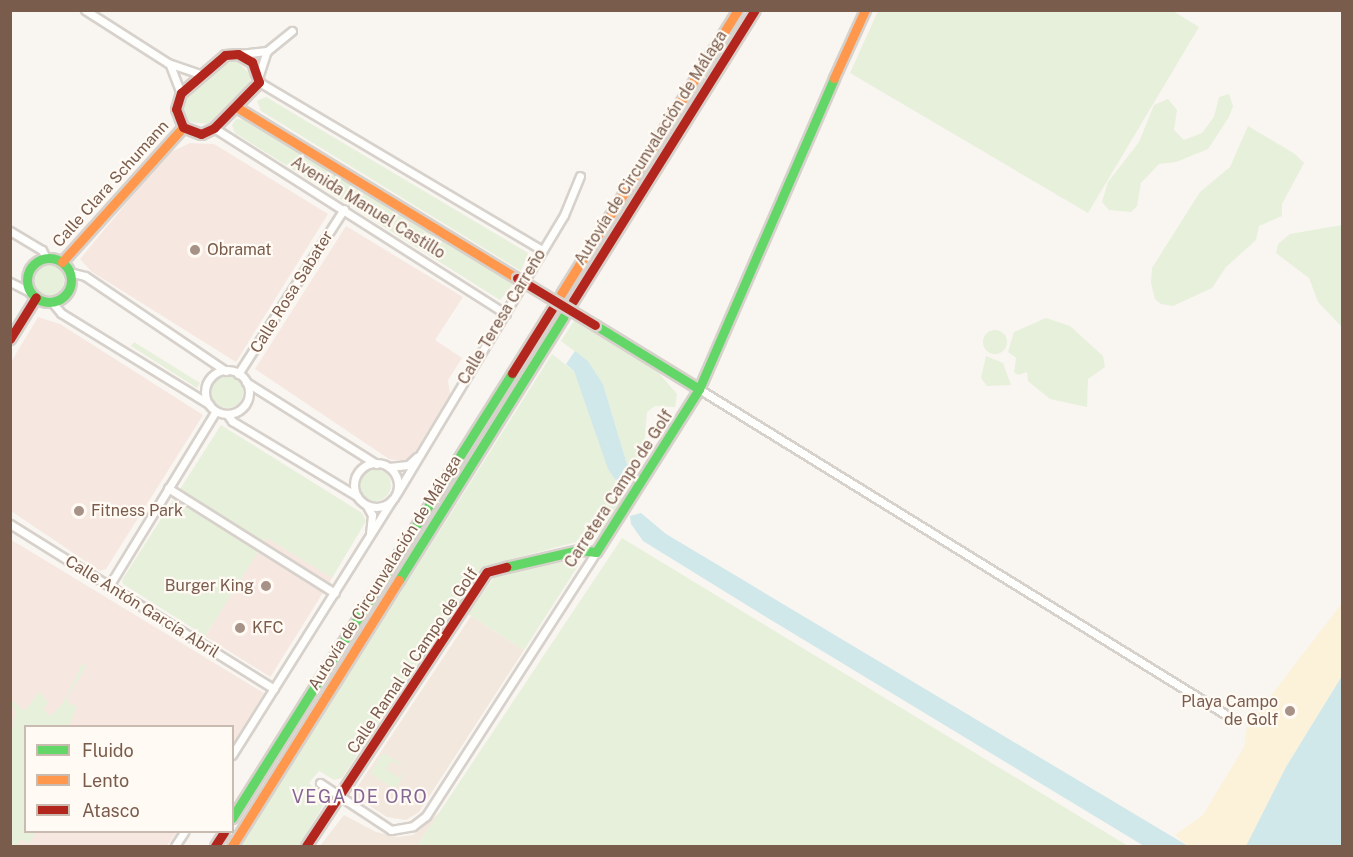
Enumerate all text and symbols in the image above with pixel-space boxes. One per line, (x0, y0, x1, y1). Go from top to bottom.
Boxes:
street label: Autovía de Circunvalación de Málaga (570, 27, 732, 269)
street label: Calle Clara Schumann (49, 117, 173, 251)
street label: Avenida Manuel Castillo (287, 153, 449, 263)
street label: Calle Rosa Sabater (247, 227, 337, 357)
place label: Obramat (207, 240, 272, 260)
marker: Obramat (188, 243, 202, 257)
street label: Calle Teresa Carreño (454, 246, 550, 388)
street label: Carretera Campo de Golf (561, 406, 677, 572)
street label: Autovía de Circunvalación de Málaga (304, 452, 466, 694)
place label: Fitness Park (91, 501, 183, 521)
marker: Fitness Park (72, 504, 86, 518)
street label: Calle Antón García Abril (61, 552, 223, 662)
street label: Calle Ramal al Campo de Golf (343, 564, 483, 758)
place label: Burger King (165, 576, 254, 596)
marker: Burger King (259, 579, 273, 593)
place label: KFC (252, 618, 283, 638)
marker: KFC (233, 621, 247, 635)
place label: Playa Campo de Golf (1181, 692, 1278, 730)
marker: Playa Campo de Golf (1283, 704, 1297, 718)
legend (24, 725, 234, 833)
text: Fluido (82, 740, 134, 761)
text: Lento (82, 770, 129, 791)
district label: VEGA DE ORO (292, 786, 428, 808)
text: Atasco (82, 800, 140, 821)

